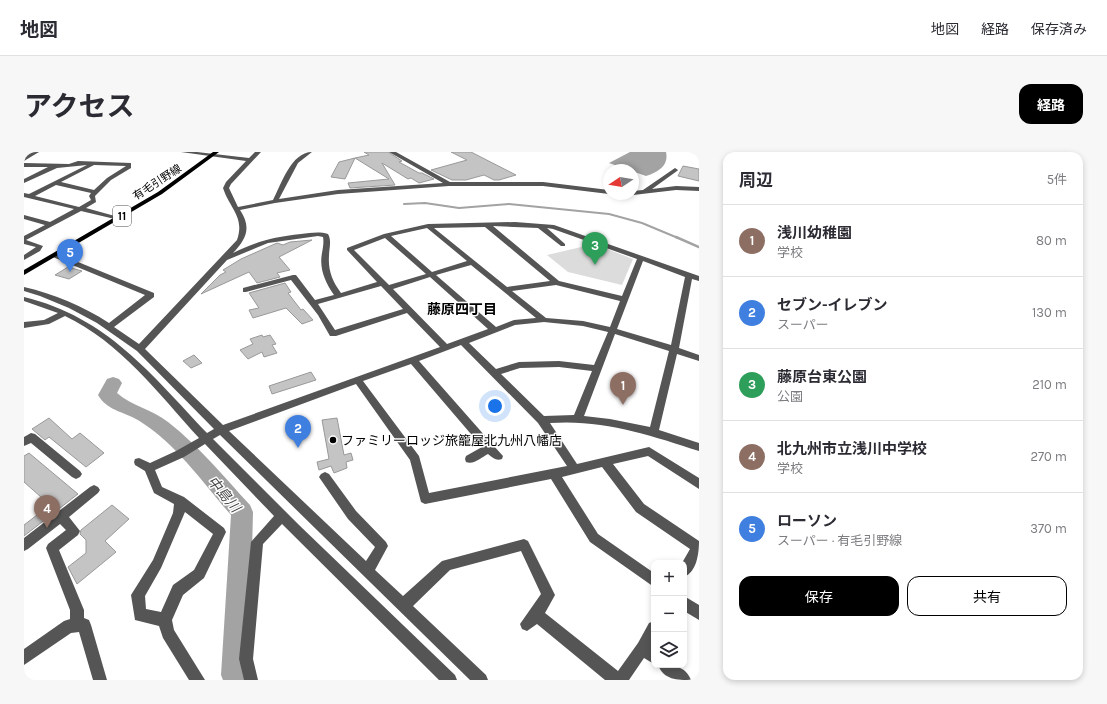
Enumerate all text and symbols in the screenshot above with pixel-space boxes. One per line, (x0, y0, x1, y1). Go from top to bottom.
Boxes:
text: 地図 (20, 19, 58, 41)
text: 地図 (931, 21, 959, 38)
text: 経路 (981, 21, 1009, 38)
text: 保存済み (1031, 21, 1087, 38)
button: 経路 (1019, 84, 1083, 124)
text: アクセス (24, 90, 135, 123)
street label: 有毛引野線 (131, 162, 184, 203)
north arrow (603, 164, 639, 200)
text: 周辺 (739, 170, 773, 190)
text: 5件 (1047, 172, 1067, 187)
road number: 11 (113, 206, 131, 226)
text: 浅川幼稚園 (777, 224, 852, 242)
pin: 3 (582, 232, 608, 265)
text: 1 (750, 233, 754, 248)
text: 80 m (1036, 233, 1067, 248)
pin: 5 (57, 239, 83, 272)
text: 学校 (777, 245, 803, 260)
text: セブン-イレブン (777, 296, 888, 314)
district label: 藤原四丁目 (427, 301, 497, 318)
text: 2 (748, 305, 756, 320)
text: 130 m (1032, 305, 1067, 320)
text: スーパー (777, 317, 829, 332)
text: 藤原台東公園 (777, 368, 867, 386)
pin: 1 (610, 372, 636, 405)
text: 3 (748, 377, 756, 392)
text: 210 m (1032, 377, 1067, 392)
text: 公園 (777, 389, 803, 404)
your location (485, 396, 505, 416)
pin: 2 (285, 415, 311, 448)
place label: ファミリーロッジ旅籠屋北九州八幡店 (341, 433, 562, 448)
marker: ファミリーロッジ旅籠屋北九州八幡店 (328, 435, 338, 445)
text: 北九州市立浅川中学校 (777, 440, 927, 458)
text: 4 (748, 449, 756, 464)
text: 270 m (1030, 449, 1067, 464)
text: 学校 (777, 461, 803, 476)
water label: 中島川 (204, 473, 245, 517)
pin: 4 (34, 495, 60, 528)
text: ローソン (777, 512, 837, 530)
text: 5 (748, 521, 756, 536)
text: 370 m (1030, 521, 1067, 536)
text: スーパー · 有毛引野線 (777, 533, 902, 548)
map controls (651, 560, 687, 668)
button: + (651, 560, 687, 596)
button: 保存 (739, 576, 899, 616)
button: 共有 (907, 576, 1067, 616)
button: − (651, 596, 687, 632)
button: layers (651, 632, 687, 668)

